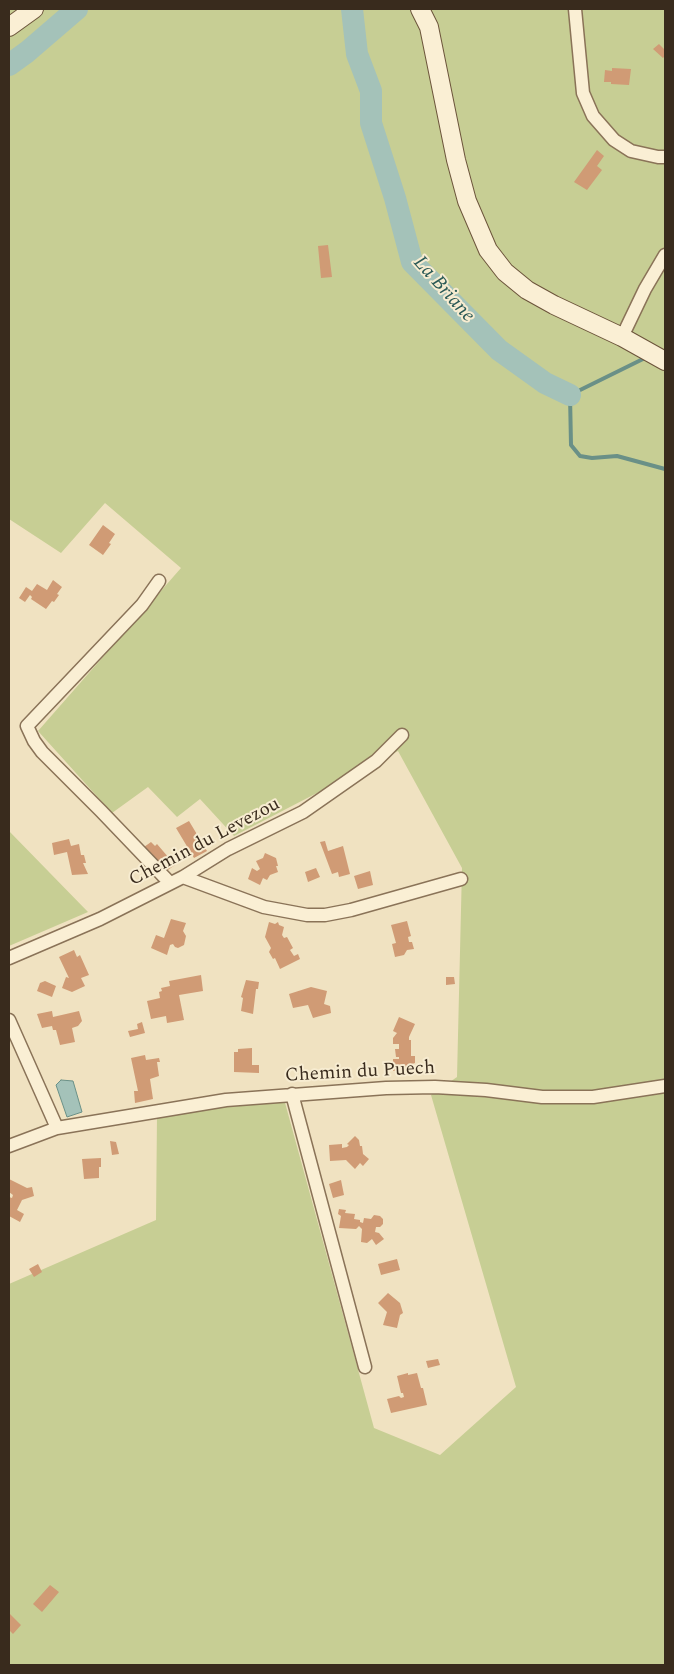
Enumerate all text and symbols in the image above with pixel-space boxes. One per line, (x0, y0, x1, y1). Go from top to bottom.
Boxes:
water label: La Briane (407, 252, 479, 328)
street label: Chemin du Levezou (126, 794, 284, 892)
street label: Chemin du Puech (284, 1058, 436, 1088)

